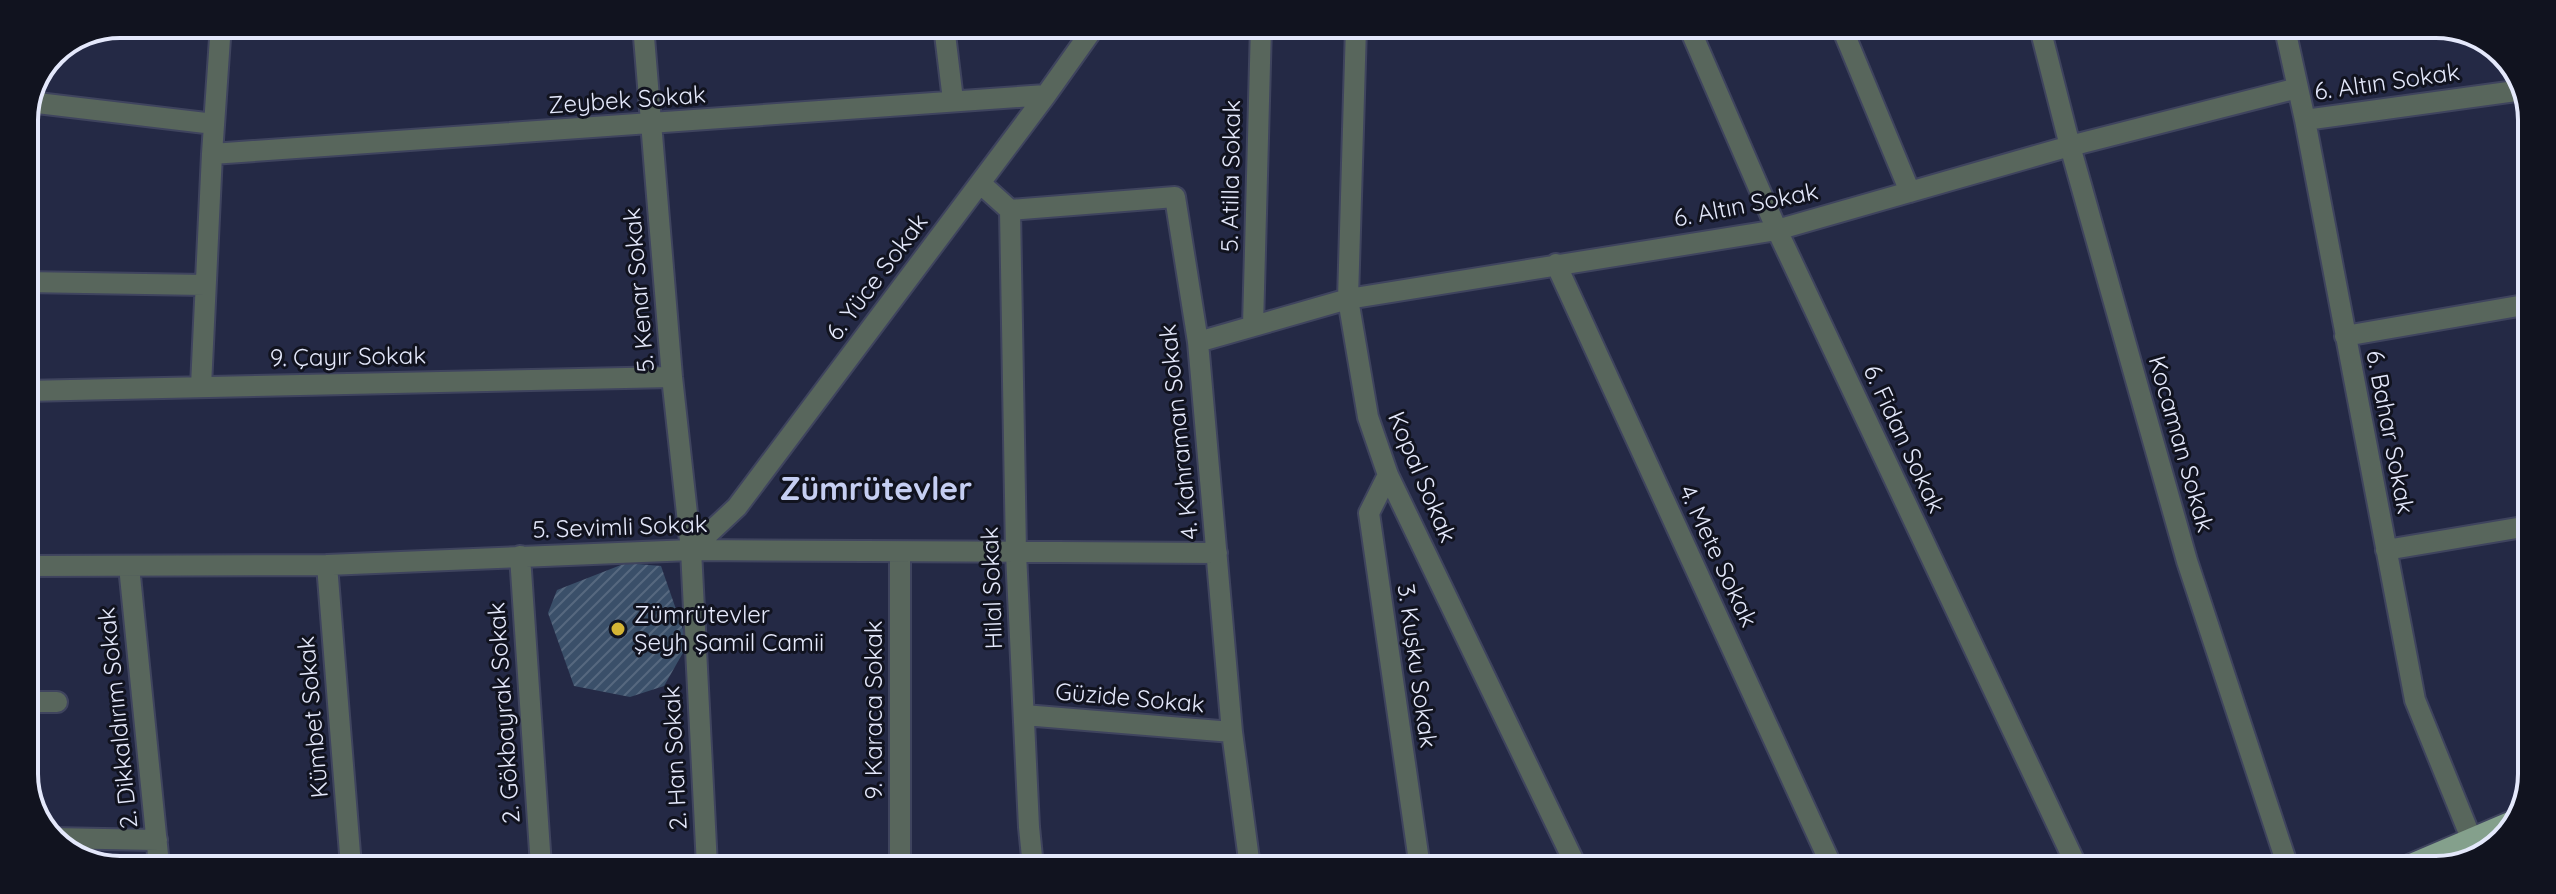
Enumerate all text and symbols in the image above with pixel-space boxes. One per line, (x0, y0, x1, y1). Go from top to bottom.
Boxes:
street label: 6. Altın Sokak (2312, 56, 2462, 106)
street label: Zeybek Sokak (547, 79, 707, 119)
street label: 5. Atilla Sokak (1214, 100, 1246, 252)
street label: 6. Altın Sokak (1671, 175, 1821, 233)
street label: 5. Kenar Sokak (616, 207, 660, 374)
street label: 6. Yüce Sokak (819, 207, 934, 346)
street label: 4. Kahraman Sokak (1152, 323, 1204, 541)
street label: 9. Çayır Sokak (270, 340, 426, 372)
street label: 6. Bahar Sokak (2360, 347, 2422, 516)
street label: Kocaman Sokak (2142, 352, 2221, 535)
street label: 6. Fidan Sokak (1857, 360, 1952, 517)
street label: Kopal Sokak (1382, 407, 1464, 547)
district label: Zümrütevler (780, 468, 972, 508)
street label: 4. Mete Sokak (1673, 480, 1765, 631)
street label: 5. Sevimli Sokak (532, 508, 708, 544)
street label: Hilal Sokak (974, 526, 1008, 650)
street label: 3. Kuşku Sokak (1392, 582, 1444, 750)
place label: Zümrütevler Şeyh Şamil Camii (634, 599, 824, 657)
street label: 2. Gökbayrak Sokak (480, 601, 526, 825)
street label: 2. Dikkaldırım Sokak (90, 606, 144, 830)
marker: Zümrütevler Şeyh Şamil Camii (609, 620, 627, 638)
street label: 9. Karaca Sokak (858, 620, 888, 800)
street label: Kümbet Sokak (290, 635, 334, 799)
street label: Güzide Sokak (1054, 676, 1206, 718)
street label: 2. Han Sokak (655, 685, 693, 831)

